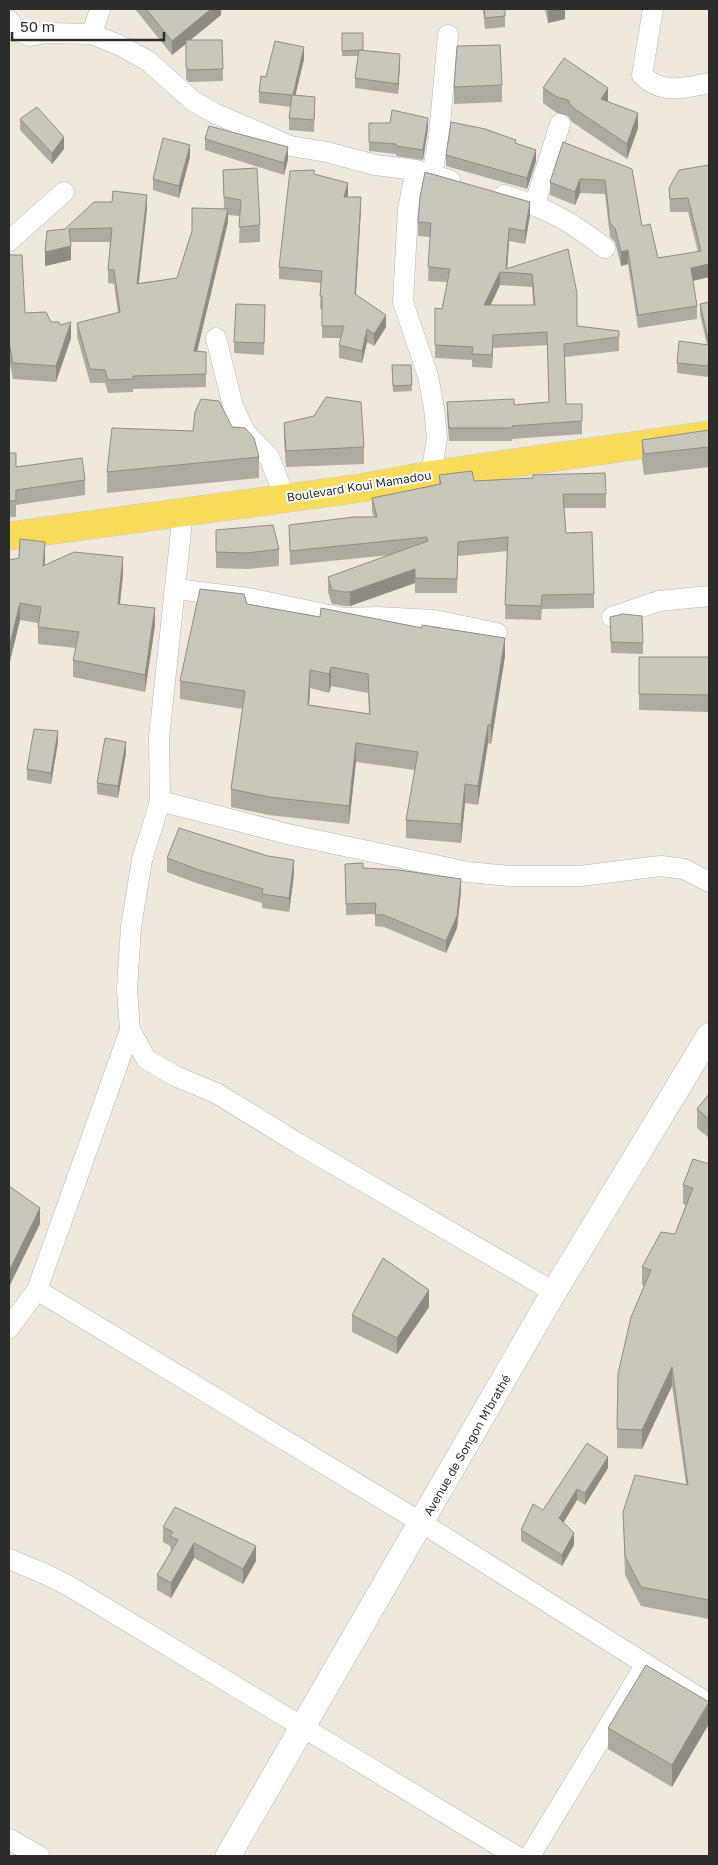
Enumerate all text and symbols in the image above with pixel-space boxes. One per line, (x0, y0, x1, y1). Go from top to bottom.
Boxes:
scale bar (12, 10, 165, 42)
text: 50 m (20, 17, 55, 35)
street label: Boulevard Koui Mamadou (286, 467, 432, 505)
street label: Avenue de Songon M'brathé (420, 1372, 514, 1518)

